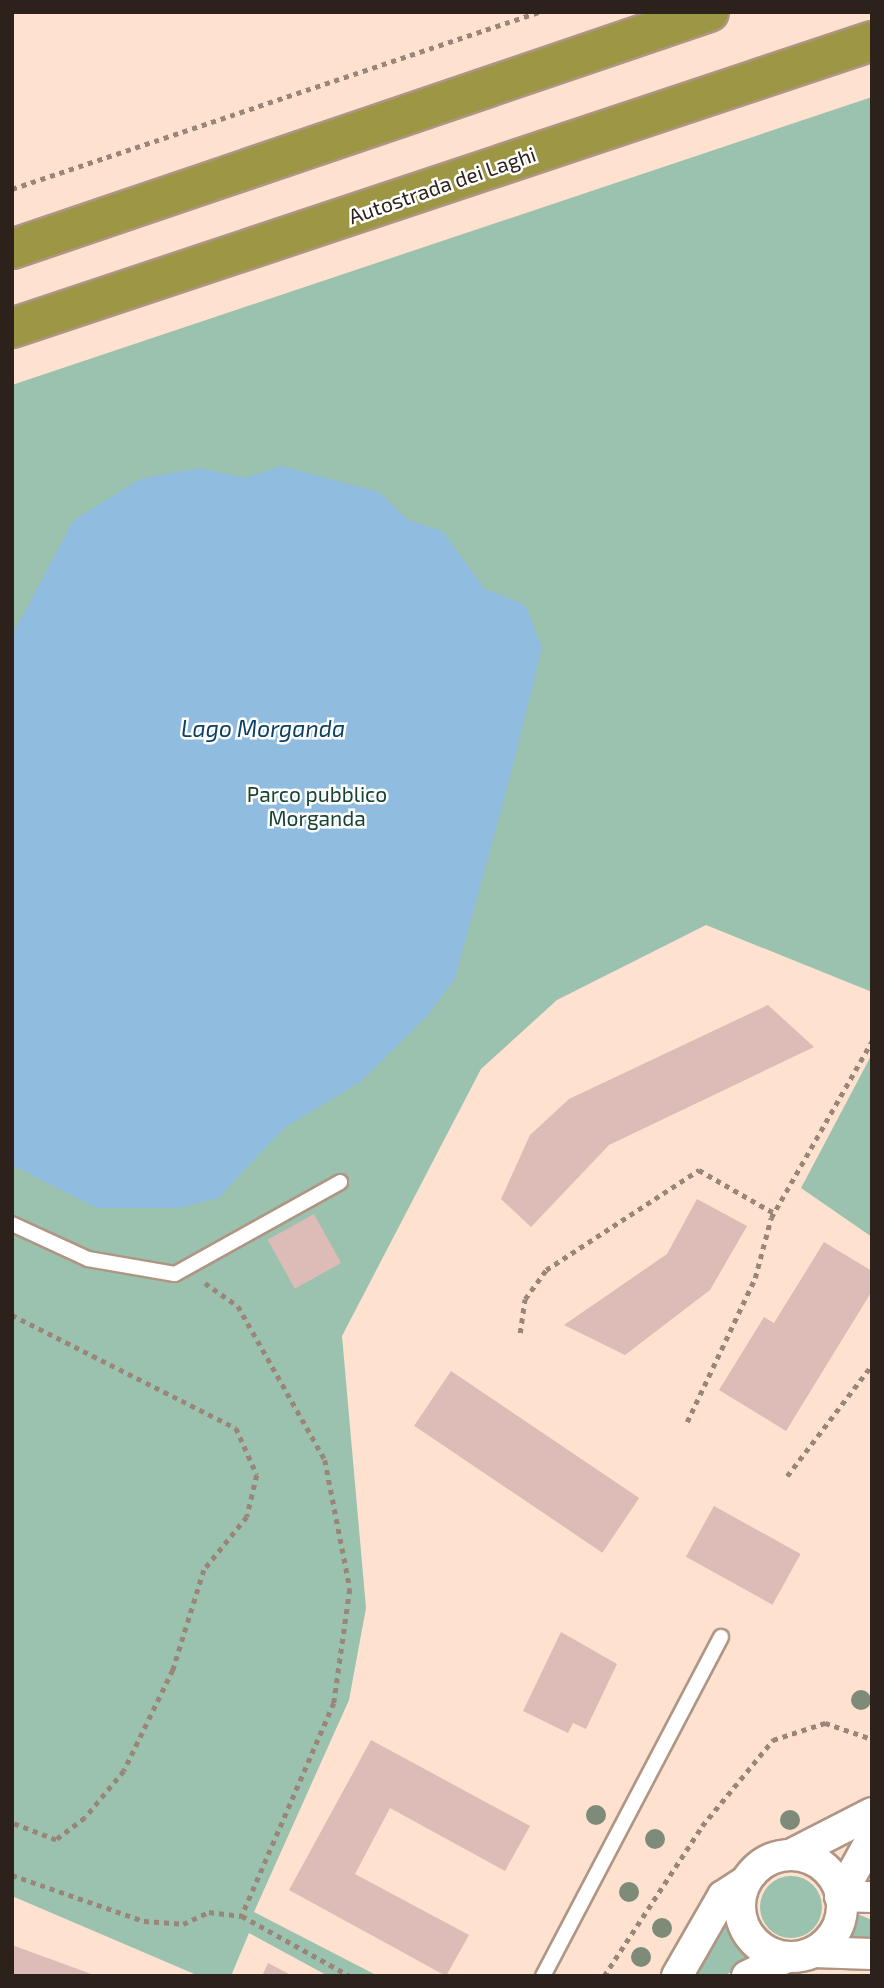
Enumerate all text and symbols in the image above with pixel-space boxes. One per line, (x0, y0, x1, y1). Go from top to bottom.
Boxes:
street label: Autostrada dei Laghi (345, 141, 539, 229)
water label: Lago Morganda (181, 714, 345, 742)
park label: Parco pubblico Morganda (247, 781, 387, 831)

